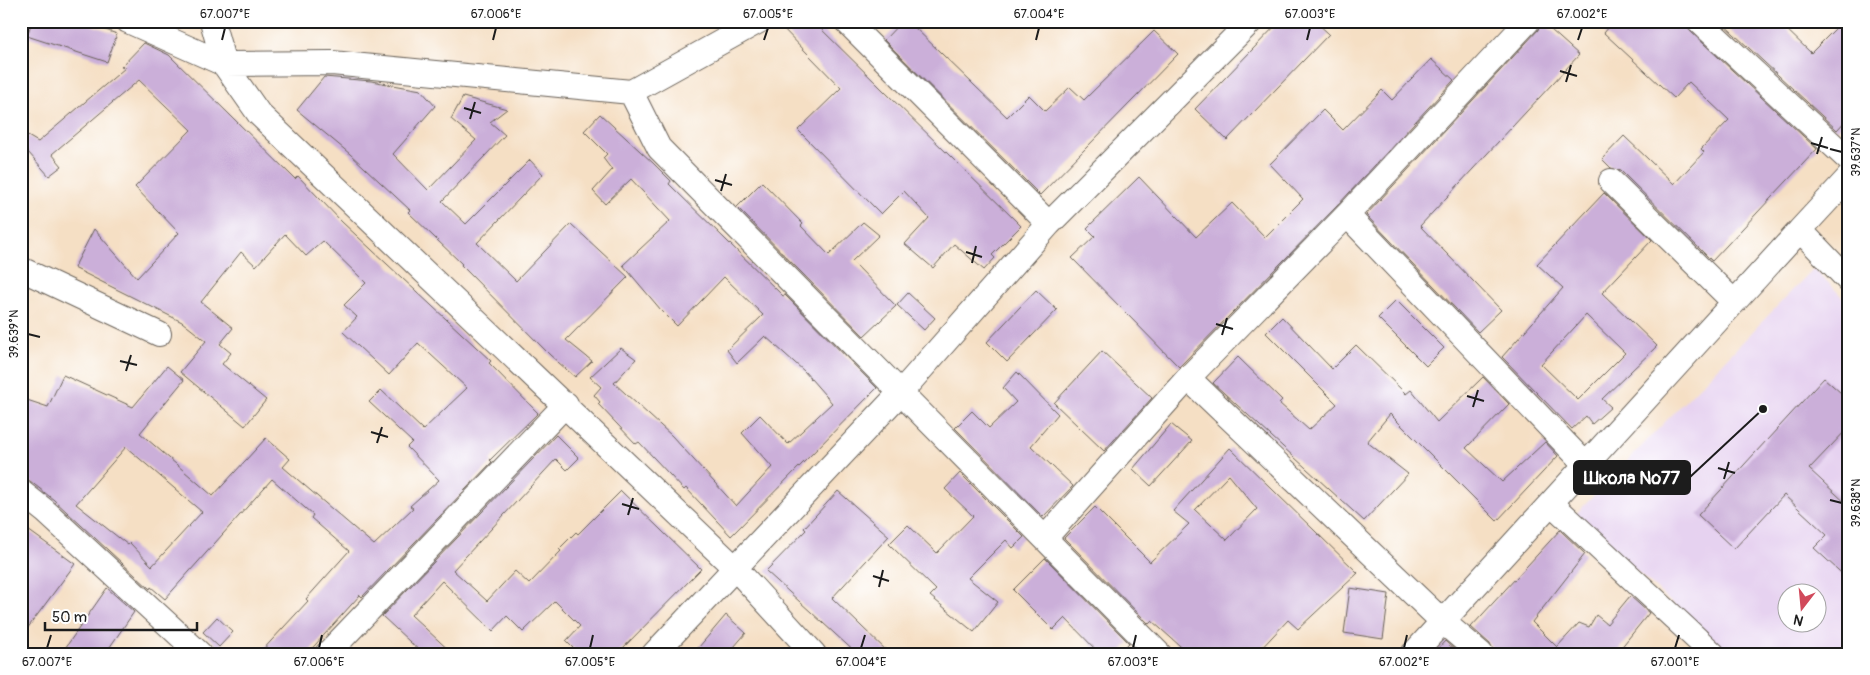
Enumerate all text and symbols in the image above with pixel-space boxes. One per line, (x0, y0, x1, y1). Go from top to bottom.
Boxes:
text: 67.007°E (200, 7, 250, 22)
text: 67.006°E (471, 7, 521, 22)
text: 67.005°E (743, 7, 793, 22)
text: 67.004°E (1014, 7, 1064, 22)
text: 67.003°E (1285, 7, 1335, 22)
text: 67.002°E (1557, 7, 1607, 22)
text: 39.637°N (1849, 128, 1864, 176)
text: 39.639°N (7, 310, 22, 358)
callout: Школа №77 (1574, 461, 1690, 494)
text: Школа №77 (1583, 467, 1681, 490)
text: 39.638°N (1849, 479, 1864, 527)
north arrow (1778, 582, 1828, 632)
scale bar (45, 600, 198, 632)
text: 50 m (52, 608, 87, 627)
text: N (1792, 611, 1805, 629)
text: 67.007°E (22, 655, 72, 670)
text: 67.006°E (294, 655, 344, 670)
text: 67.005°E (565, 655, 615, 670)
text: 67.004°E (836, 655, 886, 670)
text: 67.003°E (1108, 655, 1158, 670)
text: 67.002°E (1379, 655, 1429, 670)
text: 67.001°E (1651, 655, 1699, 670)

